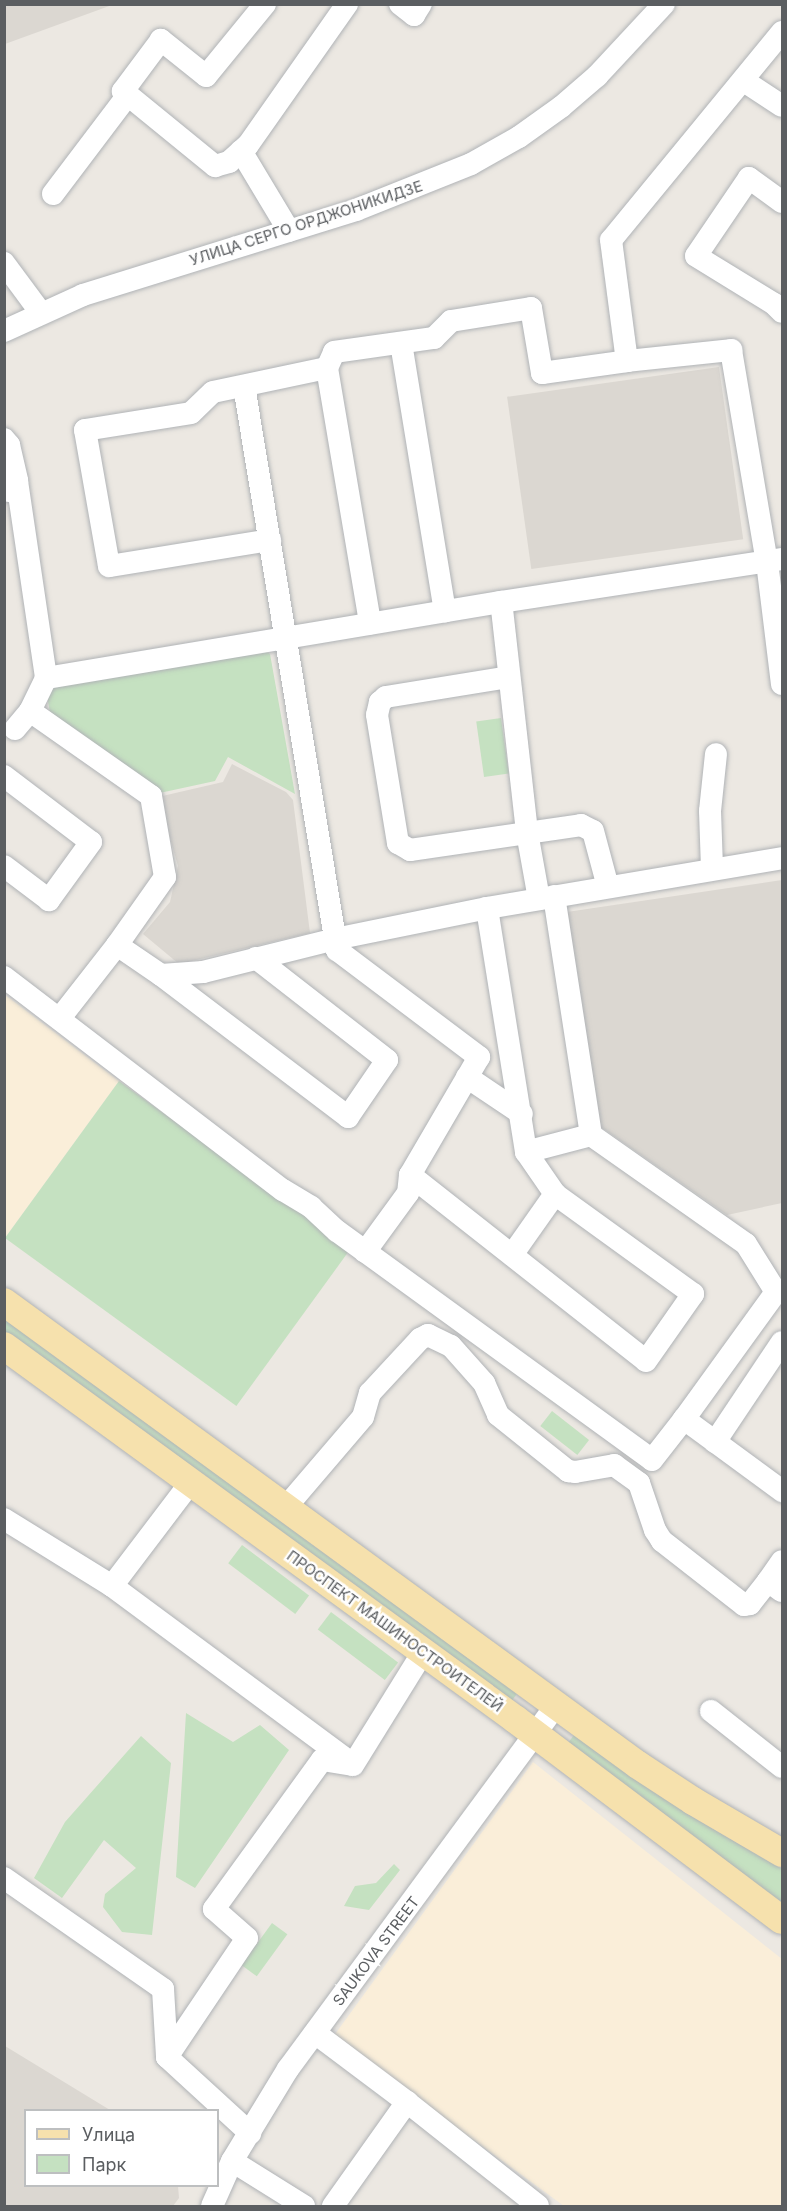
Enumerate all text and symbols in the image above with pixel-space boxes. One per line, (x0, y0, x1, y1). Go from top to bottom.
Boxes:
street label: УЛИЦА СЕРГО ОРДЖОНИКИДЗЕ (187, 177, 425, 269)
street label: ПРОСПЕКТ МАШИНОСТРОИТЕЛЕЙ (283, 1547, 507, 1715)
street label: SAUKOVA STREET (329, 1893, 423, 2009)
legend (24, 2109, 219, 2187)
text: Улица (82, 2124, 135, 2145)
text: Парк (82, 2154, 126, 2175)

